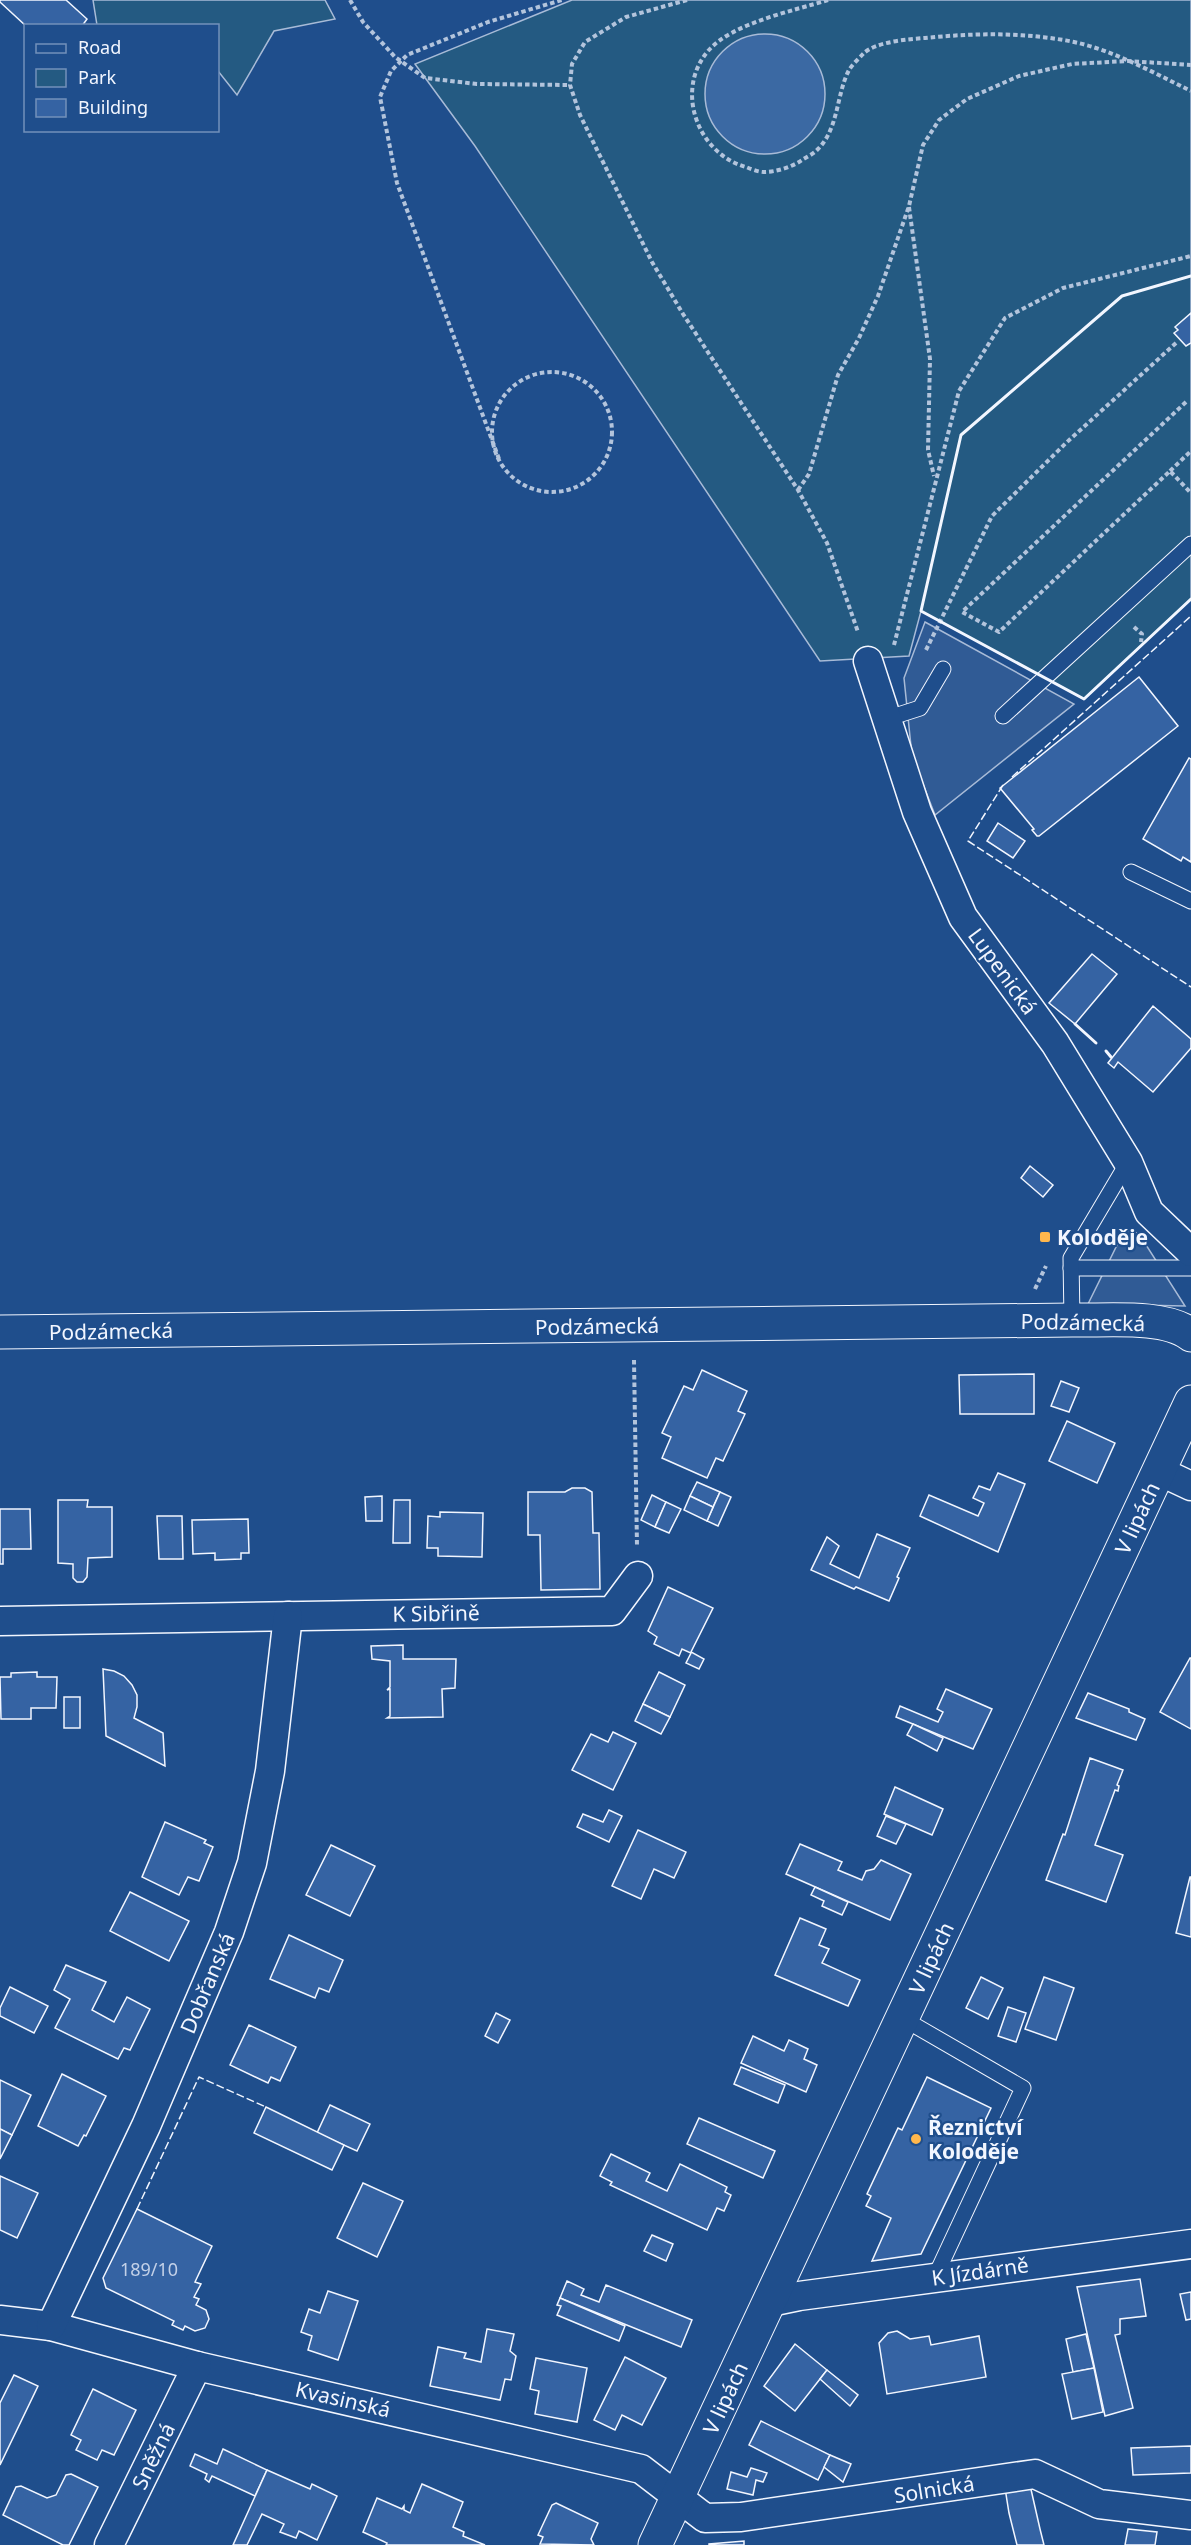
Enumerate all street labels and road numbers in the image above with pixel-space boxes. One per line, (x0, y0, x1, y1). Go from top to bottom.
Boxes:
street label: Lupenická (962, 922, 1044, 1020)
street label: Podzámecká (1020, 1307, 1146, 1337)
street label: Podzámecká (534, 1311, 660, 1341)
street label: Podzámecká (48, 1316, 174, 1346)
street label: V lipách (1108, 1477, 1166, 1559)
street label: K Sibřině (392, 1598, 480, 1628)
street label: V lipách (902, 1917, 960, 1999)
street label: Dobřanská (173, 1928, 241, 2038)
street label: K Jízdárně (930, 2250, 1030, 2292)
street label: V lipách (696, 2357, 754, 2439)
street label: Kvasinská (293, 2374, 393, 2424)
street label: Sněžná (125, 2418, 181, 2494)
street label: Solnická (892, 2469, 976, 2509)

